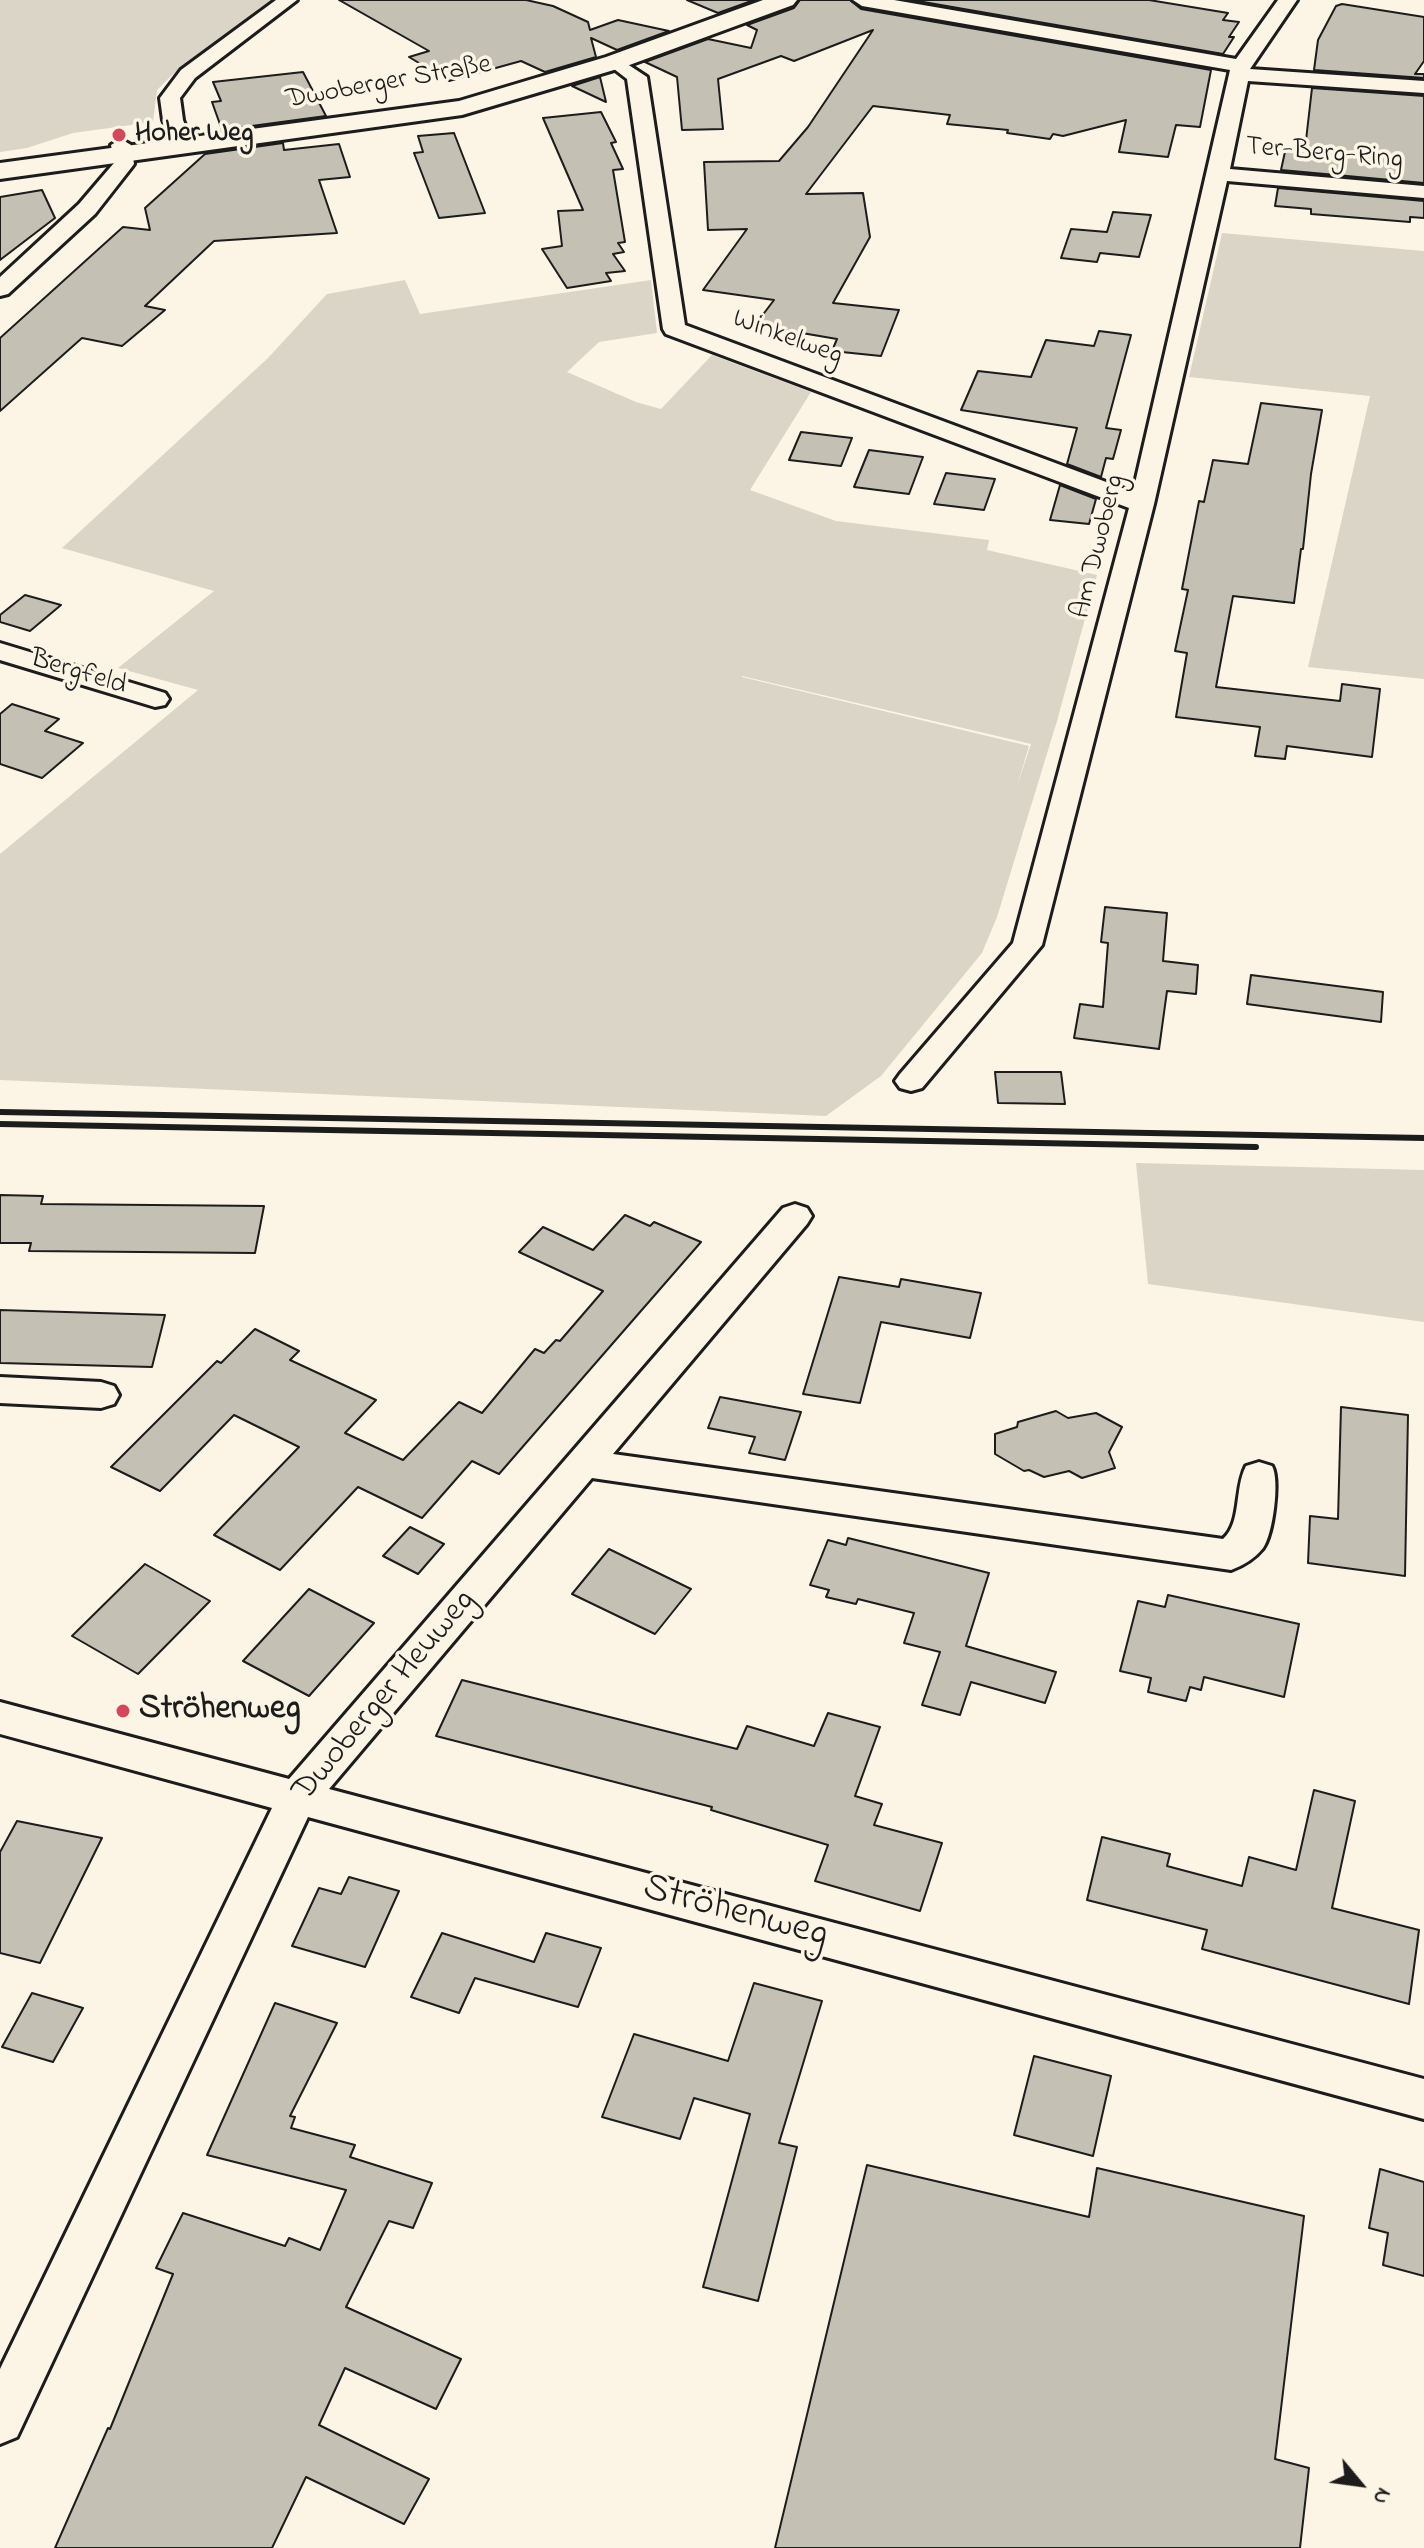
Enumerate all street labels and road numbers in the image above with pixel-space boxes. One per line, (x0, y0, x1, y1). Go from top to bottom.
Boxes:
street label: Dwoberger Straße (284, 49, 494, 119)
street label: Ter-Berg-Ring (1244, 131, 1404, 179)
street label: Winkelweg (727, 304, 847, 374)
street label: Am Dwoberg (1066, 472, 1134, 622)
street label: Bergfeld (26, 644, 130, 704)
street label: Dwoberger Heuweg (286, 1583, 486, 1811)
street label: Ströhenweg (637, 1866, 833, 1962)

